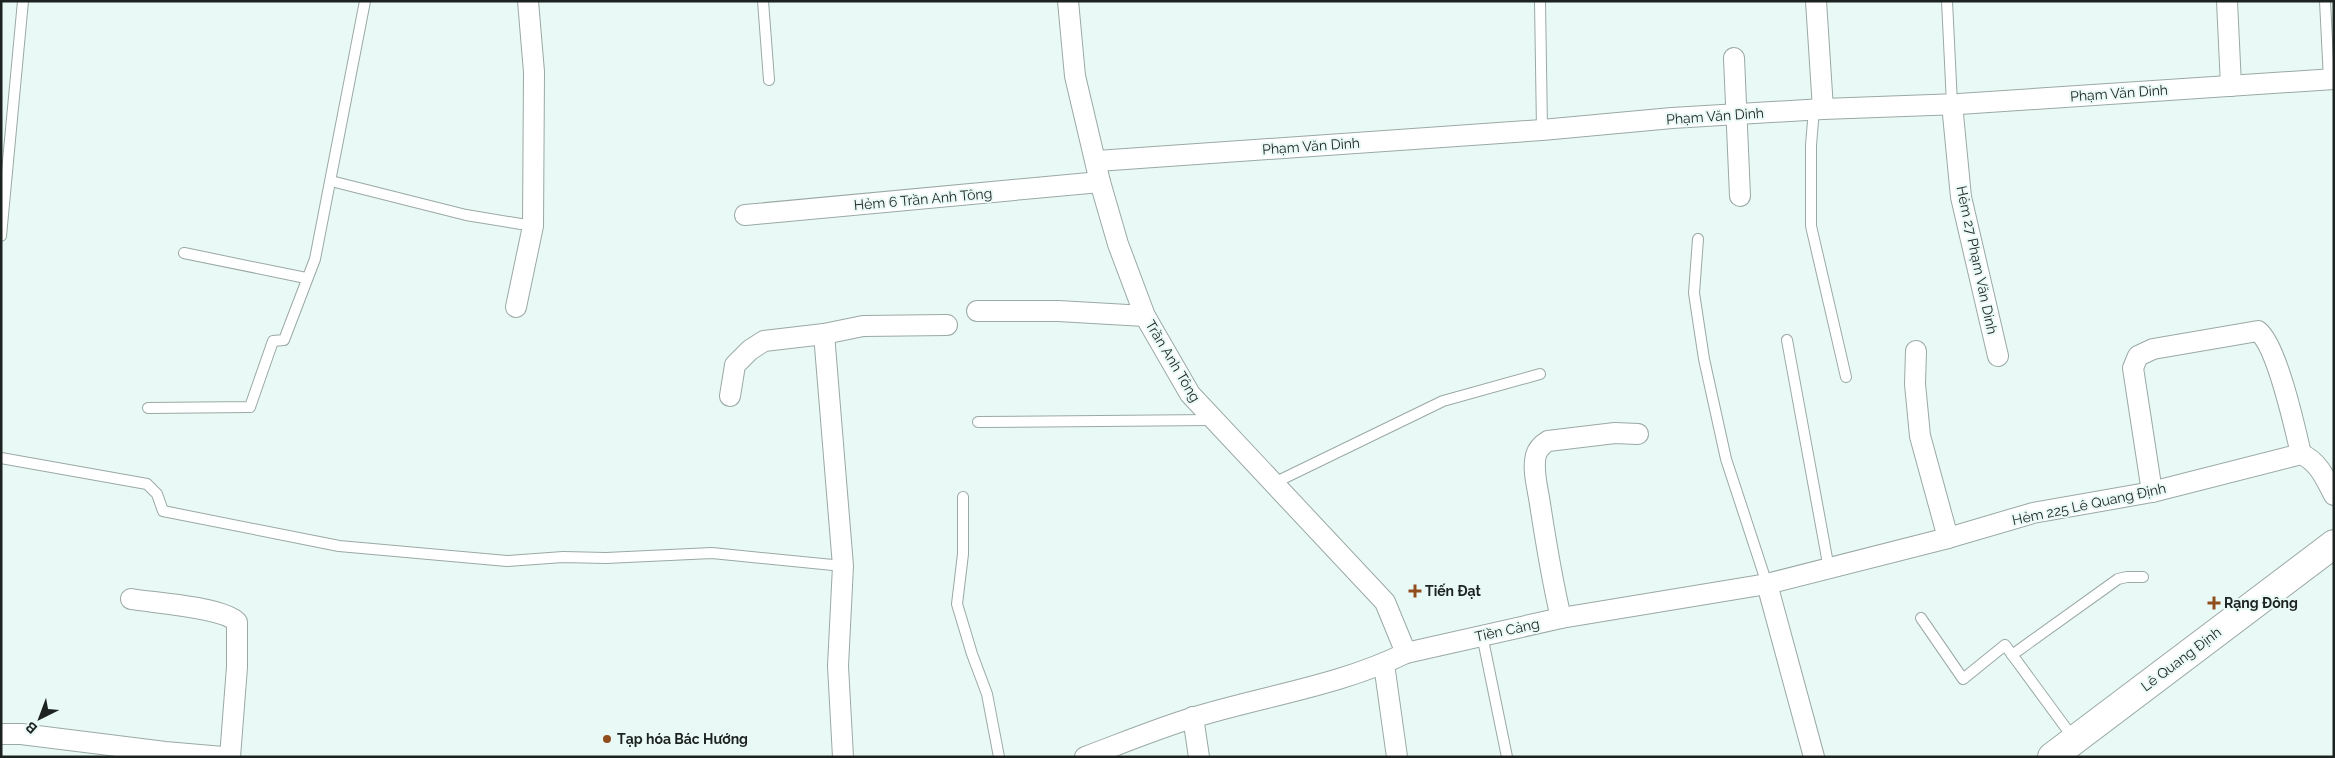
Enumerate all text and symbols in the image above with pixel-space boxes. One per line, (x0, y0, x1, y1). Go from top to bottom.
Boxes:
street label: Phạm Văn Dinh (2070, 82, 2168, 104)
street label: Phạm Văn Dinh (1666, 105, 1764, 127)
street label: Phạm Văn Dinh (1262, 135, 1360, 157)
street label: Hẻm 27 Phạm Văn Dinh (1953, 184, 2001, 336)
street label: Hẻm 6 Trần Anh Tông (853, 185, 993, 213)
street label: Trần Anh Tông (1142, 317, 1204, 405)
street label: Hẻm 225 Lê Quang Định (2011, 480, 2167, 528)
place label: Tiến Đạt (1425, 583, 1482, 599)
marker: Tiến Đạt (1409, 585, 1421, 597)
place label: Rạng Đông (2224, 595, 2298, 611)
marker: Rạng Đông (2208, 597, 2220, 609)
street label: Tiền Cảng (1473, 615, 1541, 645)
street label: Lê Quang Định (2138, 624, 2224, 694)
north arrow (15, 693, 65, 743)
text: B (22, 718, 40, 737)
place label: Tạp hóa Bác Hướng (617, 731, 748, 747)
marker: Tạp hóa Bác Hướng (601, 733, 613, 745)

